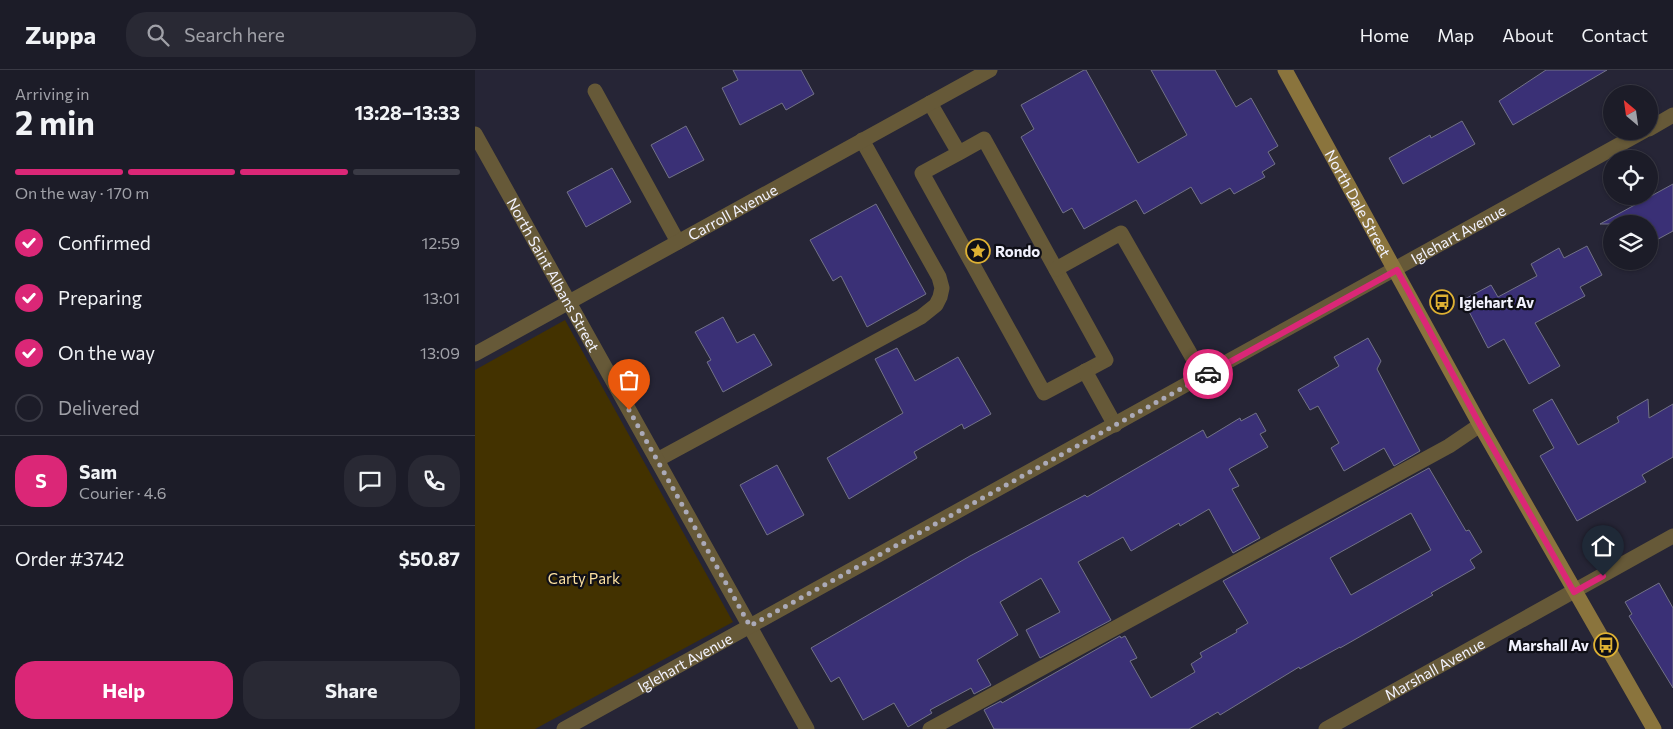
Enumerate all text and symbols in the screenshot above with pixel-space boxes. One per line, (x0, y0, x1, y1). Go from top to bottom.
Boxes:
search box (126, 12, 476, 57)
text: Zuppa (25, 20, 96, 49)
icon: search (144, 21, 172, 49)
text: Search here (184, 23, 285, 46)
text: Home (1360, 24, 1409, 46)
text: Map (1437, 24, 1474, 46)
text: About (1502, 24, 1554, 46)
text: Contact (1582, 24, 1648, 46)
text: Arriving in (15, 84, 89, 103)
north arrow (1603, 85, 1657, 140)
map controls (1603, 85, 1658, 270)
text: 13:28–13:33 (355, 101, 460, 124)
text: 2 min (15, 102, 95, 142)
street label: North Dale Street (1321, 146, 1395, 260)
button: locate (1603, 150, 1658, 205)
street label: Carroll Avenue (685, 180, 780, 244)
text: On the way · 170 m (15, 183, 149, 202)
street label: North Saint Albans Street (503, 194, 604, 355)
street label: Iglehart Avenue (1408, 200, 1509, 267)
button: layers (1603, 215, 1658, 270)
icon: check (15, 229, 43, 257)
text: Confirmed (58, 231, 151, 254)
text: 12:59 (422, 233, 460, 252)
place icon: Rondo (965, 238, 991, 264)
place label: Rondo (995, 242, 1040, 260)
icon: check (15, 284, 43, 312)
text: Preparing (58, 286, 142, 309)
text: 13:01 (423, 288, 460, 307)
bus stop icon: Iglehart Av (1429, 289, 1455, 315)
place label: Iglehart Av (1459, 293, 1534, 311)
icon: check (15, 339, 43, 367)
text: On the way (58, 341, 155, 364)
text: 13:09 (420, 343, 460, 362)
courier (1183, 349, 1233, 399)
pin (608, 359, 650, 410)
icon: car (1194, 360, 1222, 388)
icon: bag (615, 366, 643, 394)
text: Delivered (58, 396, 139, 419)
button: chat (344, 455, 396, 507)
button: phone (408, 455, 460, 507)
text: Sam (79, 460, 117, 483)
text: S (35, 469, 47, 492)
text: Courier · 4.6 (79, 483, 166, 502)
pin (1582, 525, 1624, 576)
icon: home (1589, 532, 1617, 560)
text: Order #3742 (15, 547, 124, 570)
text: $50.87 (399, 547, 460, 570)
park label: Carty Park (548, 569, 620, 587)
street label: Iglehart Avenue (634, 629, 735, 696)
bus stop icon: Marshall Av (1593, 632, 1619, 658)
street label: Marshall Avenue (1381, 634, 1488, 704)
place label: Marshall Av (1508, 636, 1589, 654)
button: Help (15, 661, 233, 719)
button: Share (243, 661, 460, 719)

